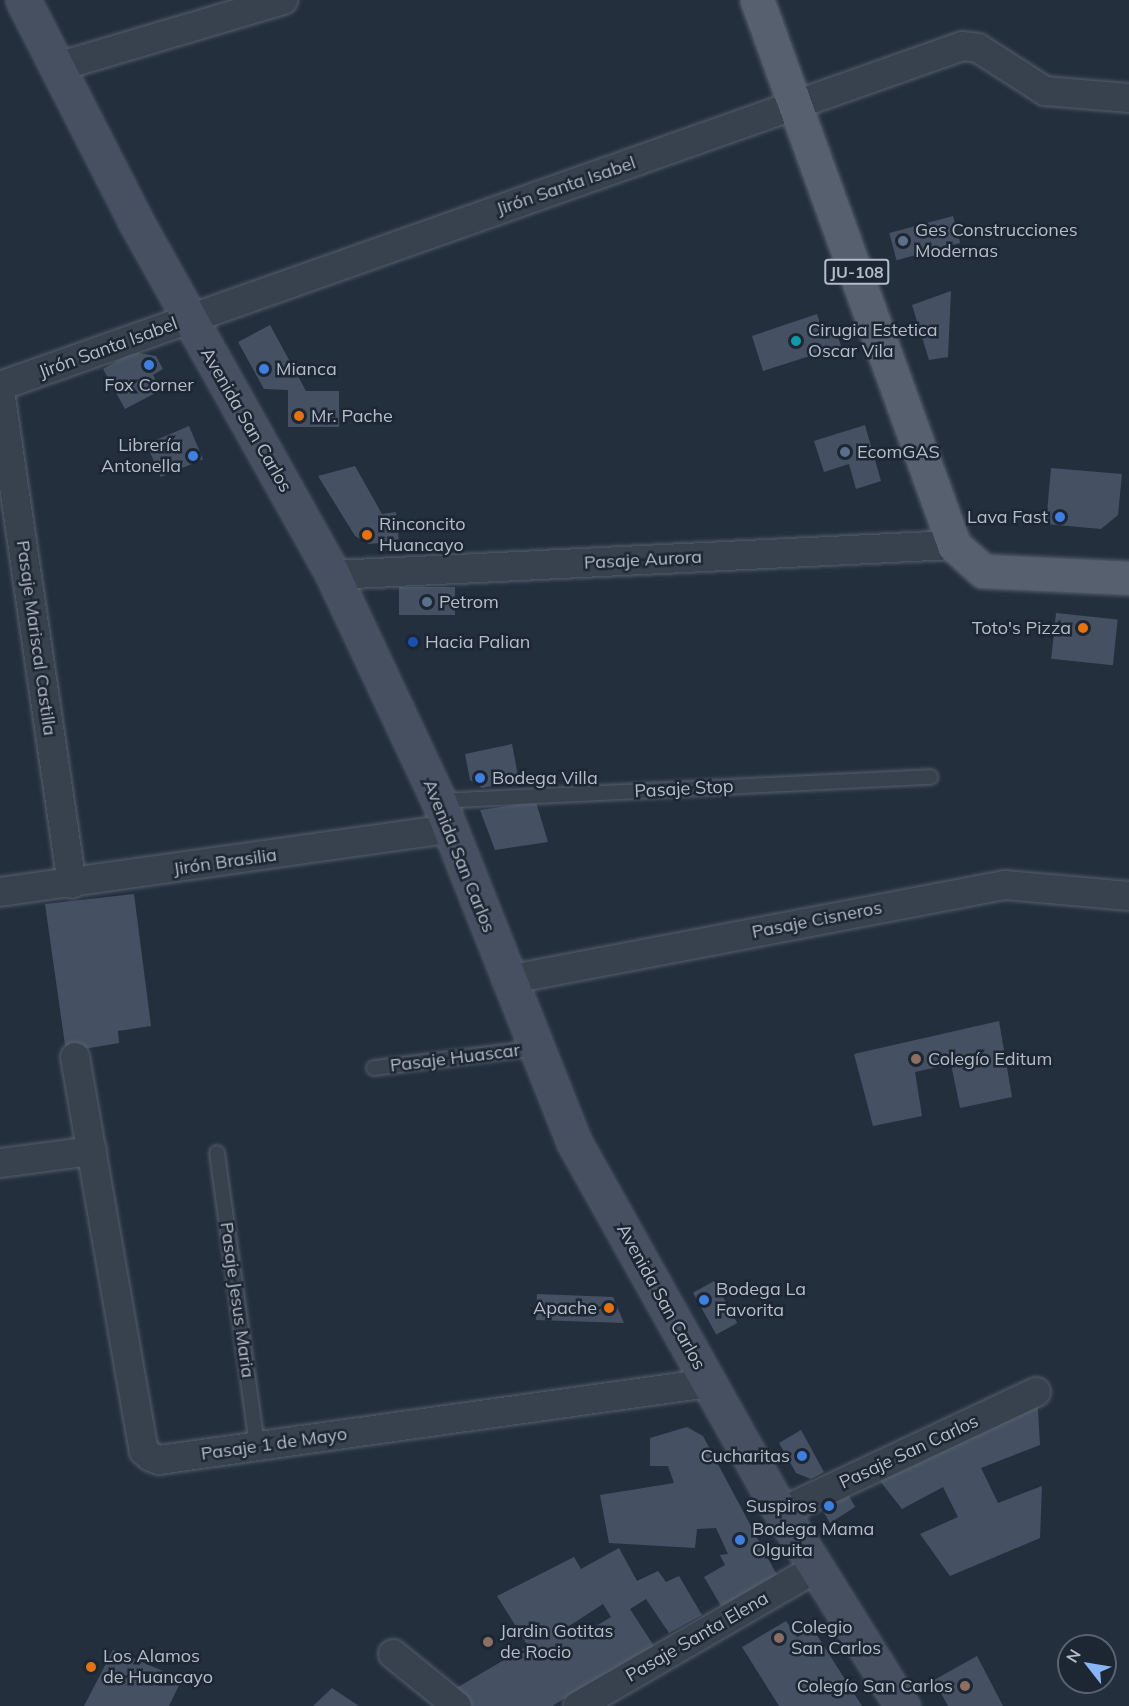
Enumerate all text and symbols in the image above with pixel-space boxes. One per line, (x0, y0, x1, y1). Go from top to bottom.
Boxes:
street label: Jirón Santa Isabel (494, 152, 638, 220)
place label: Ges Construcciones Modernas (915, 220, 1078, 262)
marker: Ges Construcciones Modernas (896, 234, 910, 248)
road number: JU-108 (824, 259, 890, 285)
street label: Jirón Santa Isabel (36, 313, 180, 383)
place label: Cirugia Estetica Oscar Vila (808, 320, 938, 362)
marker: Cirugia Estetica Oscar Vila (789, 334, 803, 348)
street label: Avenida San Carlos (196, 344, 296, 496)
marker: Fox Corner (142, 358, 156, 372)
place label: Mianca (276, 358, 337, 380)
marker: Mianca (257, 362, 271, 376)
place label: Fox Corner (104, 374, 194, 396)
place label: Mr. Pache (311, 405, 393, 427)
marker: Mr. Pache (292, 409, 306, 423)
place label: Librería Antonella (101, 435, 181, 478)
place label: EcomGAS (857, 441, 940, 463)
marker: EcomGAS (838, 445, 852, 459)
marker: Librería Antonella (186, 449, 200, 463)
place label: Lava Fast (967, 506, 1048, 528)
marker: Lava Fast (1053, 510, 1067, 524)
place label: Rinconcito Huancayo (379, 514, 466, 556)
marker: Rinconcito Huancayo (360, 528, 374, 542)
street label: Pasaje Mariscal Castilla (12, 539, 60, 737)
street label: Pasaje Aurora (583, 546, 703, 574)
place label: Petrom (439, 591, 499, 613)
marker: Petrom (420, 595, 434, 609)
place label: Toto's Pizza (972, 617, 1071, 639)
marker: Toto's Pizza (1076, 621, 1090, 635)
place label: Hacia Palian (425, 631, 530, 653)
marker: Hacia Palian (406, 635, 420, 649)
place label: Bodega Villa (492, 767, 598, 789)
marker: Bodega Villa (473, 771, 487, 785)
street label: Avenida San Carlos (418, 776, 500, 936)
street label: Pasaje Stop (634, 776, 734, 802)
street label: Jirón Brasilia (172, 844, 278, 880)
street label: Pasaje Cisneros (750, 897, 884, 943)
street label: Pasaje Huascar (389, 1039, 521, 1077)
place label: Colegío Editum (928, 1048, 1052, 1070)
marker: Colegío Editum (909, 1052, 923, 1066)
street label: Avenida San Carlos (612, 1220, 710, 1374)
street label: Pasaje Jesus Maria (215, 1221, 259, 1379)
place label: Bodega La Favorita (716, 1279, 806, 1322)
marker: Bodega La Favorita (697, 1293, 711, 1307)
place label: Apache (533, 1297, 597, 1319)
marker: Apache (602, 1301, 616, 1315)
street label: Pasaje San Carlos (836, 1410, 982, 1494)
street label: Pasaje 1 de Mayo (200, 1423, 348, 1465)
place label: Cucharitas (700, 1445, 790, 1467)
marker: Cucharitas (795, 1449, 809, 1463)
place label: Suspiros (746, 1495, 817, 1517)
marker: Suspiros (822, 1499, 836, 1513)
place label: Bodega Mama Olguita (752, 1519, 874, 1562)
marker: Bodega Mama Olguita (733, 1533, 747, 1547)
street label: Pasaje Santa Elena (622, 1587, 772, 1687)
place label: Colegio San Carlos (791, 1617, 881, 1660)
place label: Jardin Gotitas de Rocio (500, 1621, 613, 1664)
marker: Colegio San Carlos (772, 1631, 786, 1645)
north arrow (1057, 1634, 1117, 1694)
marker: Jardin Gotitas de Rocio (481, 1635, 495, 1649)
text: N (1062, 1645, 1085, 1666)
place label: Los Alamos de Huancayo (103, 1646, 213, 1688)
marker: Los Alamos de Huancayo (84, 1660, 98, 1674)
place label: Colegío San Carlos (797, 1675, 953, 1697)
marker: Colegío San Carlos (958, 1679, 972, 1693)

